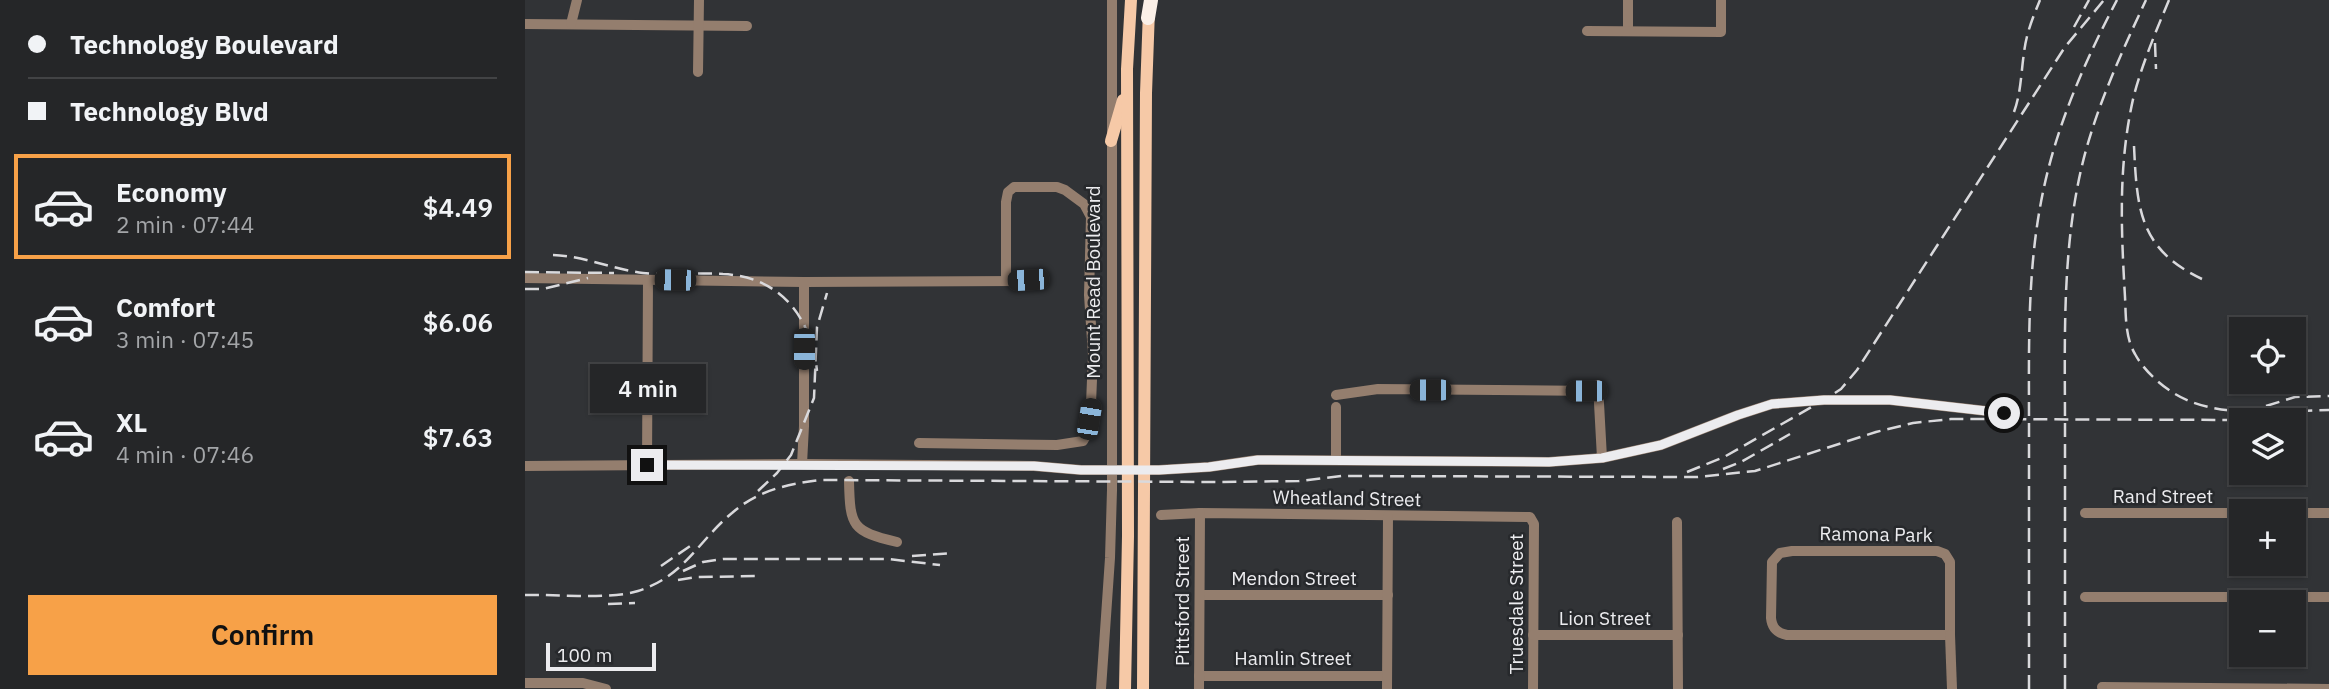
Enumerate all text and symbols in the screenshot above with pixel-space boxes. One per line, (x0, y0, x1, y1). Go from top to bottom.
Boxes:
text: Technology Boulevard (70, 27, 339, 61)
text: Technology Blvd (70, 94, 269, 128)
icon: car (32, 175, 95, 238)
text: Economy (116, 175, 227, 209)
street label: Mount Read Boulevard (1081, 185, 1105, 379)
text: $4.49 (423, 190, 493, 224)
text: 2 min · 07:44 (116, 209, 254, 239)
car (1007, 268, 1050, 292)
car (654, 269, 697, 291)
icon: car (32, 290, 95, 353)
text: Comfort (116, 290, 215, 324)
text: $6.06 (423, 305, 493, 339)
map controls (2229, 317, 2306, 667)
button: locate (2229, 317, 2306, 394)
text: 3 min · 07:45 (116, 324, 254, 354)
car (794, 328, 815, 370)
callout: 4 min (589, 364, 705, 412)
text: 4 min (618, 373, 678, 403)
car (1410, 380, 1452, 401)
car (1566, 381, 1608, 402)
car (1076, 397, 1103, 441)
route start (1988, 397, 2020, 429)
icon: car (32, 405, 95, 468)
text: XL (116, 405, 147, 439)
button: layers (2229, 408, 2306, 485)
text: $7.63 (423, 420, 493, 454)
text: 4 min · 07:46 (116, 439, 254, 469)
route end (631, 449, 663, 481)
street label: Rand Street (2113, 484, 2213, 508)
street label: Wheatland Street (1272, 485, 1422, 511)
button: + (2229, 499, 2306, 576)
street label: Ramona Park (1819, 521, 1933, 547)
street label: Truesdale Street (1504, 534, 1528, 674)
street label: Pittsford Street (1170, 536, 1194, 666)
street label: Mendon Street (1231, 566, 1357, 590)
button: − (2229, 590, 2306, 667)
button: Confirm (28, 595, 497, 675)
street label: Lion Street (1559, 606, 1651, 630)
scale bar (546, 640, 656, 672)
text: 100 m (557, 643, 612, 667)
street label: Hamlin Street (1234, 646, 1352, 670)

